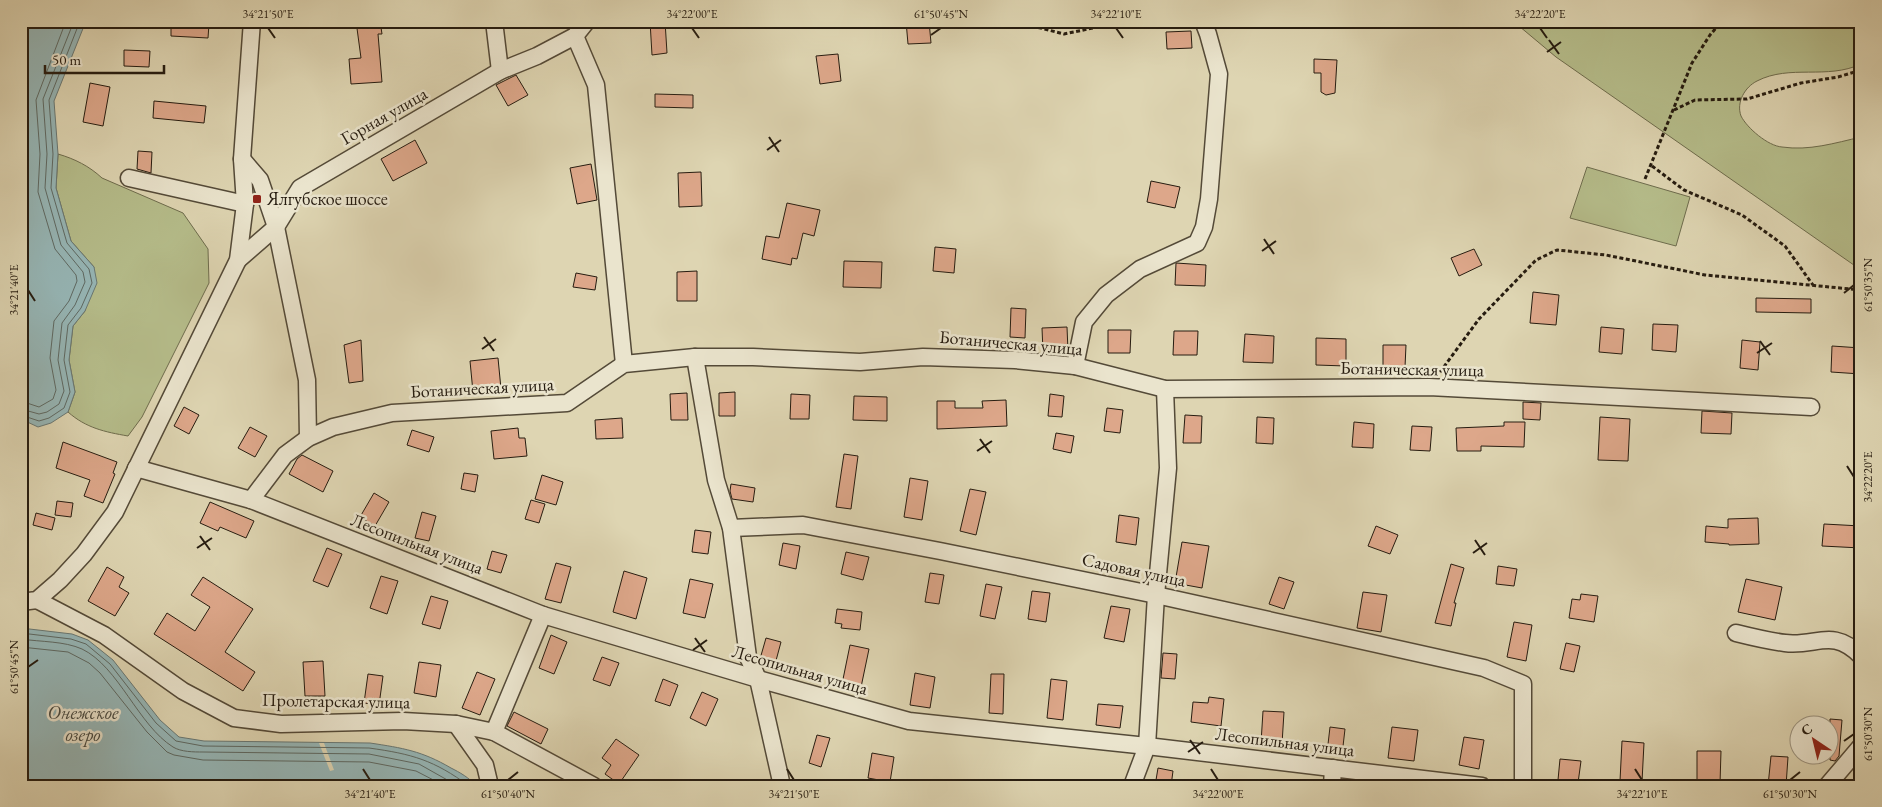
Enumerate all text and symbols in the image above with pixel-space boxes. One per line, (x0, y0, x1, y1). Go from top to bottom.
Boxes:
text: 34°21'50"E (242, 6, 294, 22)
text: 34°22'00"E (666, 6, 718, 22)
text: 61°50'45"N (914, 6, 968, 22)
text: 34°22'10"E (1090, 6, 1142, 22)
text: 34°22'20"E (1514, 6, 1566, 22)
scale bar (45, 42, 164, 74)
text: 50 m (52, 50, 81, 69)
street label: Горная улица (336, 81, 432, 150)
place label: Ялгубское шоссе (266, 187, 388, 210)
marker: Ялгубское шоссе (251, 193, 263, 205)
text: 61°50'35"N (1860, 258, 1876, 312)
text: 34°21'40"E (6, 264, 22, 316)
street label: Ботаническая улица (938, 325, 1085, 360)
street label: Ботаническая улица (1340, 356, 1485, 381)
street label: Ботаническая улица (409, 372, 555, 403)
text: 34°22'20"E (1860, 451, 1876, 503)
street label: Лесопильная улица (348, 508, 487, 580)
street label: Садовая улица (1080, 547, 1189, 592)
street label: Лесопильная улица (730, 639, 871, 700)
text: 61°50'45"N (6, 640, 22, 694)
street label: Пролетарская улица (262, 688, 411, 713)
water label: Онежское озеро (48, 700, 119, 747)
text: 61°50'30"N (1860, 707, 1876, 761)
north arrow (1790, 714, 1840, 764)
text: С (1797, 719, 1816, 740)
street label: Лесопильная улица (1214, 722, 1357, 762)
text: 34°21'40"E (344, 786, 396, 802)
text: 61°50'40"N (481, 786, 535, 802)
text: 34°21'50"E (768, 786, 820, 802)
text: 34°22'00"E (1192, 786, 1244, 802)
text: 34°22'10"E (1616, 786, 1668, 802)
text: 61°50'30"N (1763, 786, 1817, 802)

